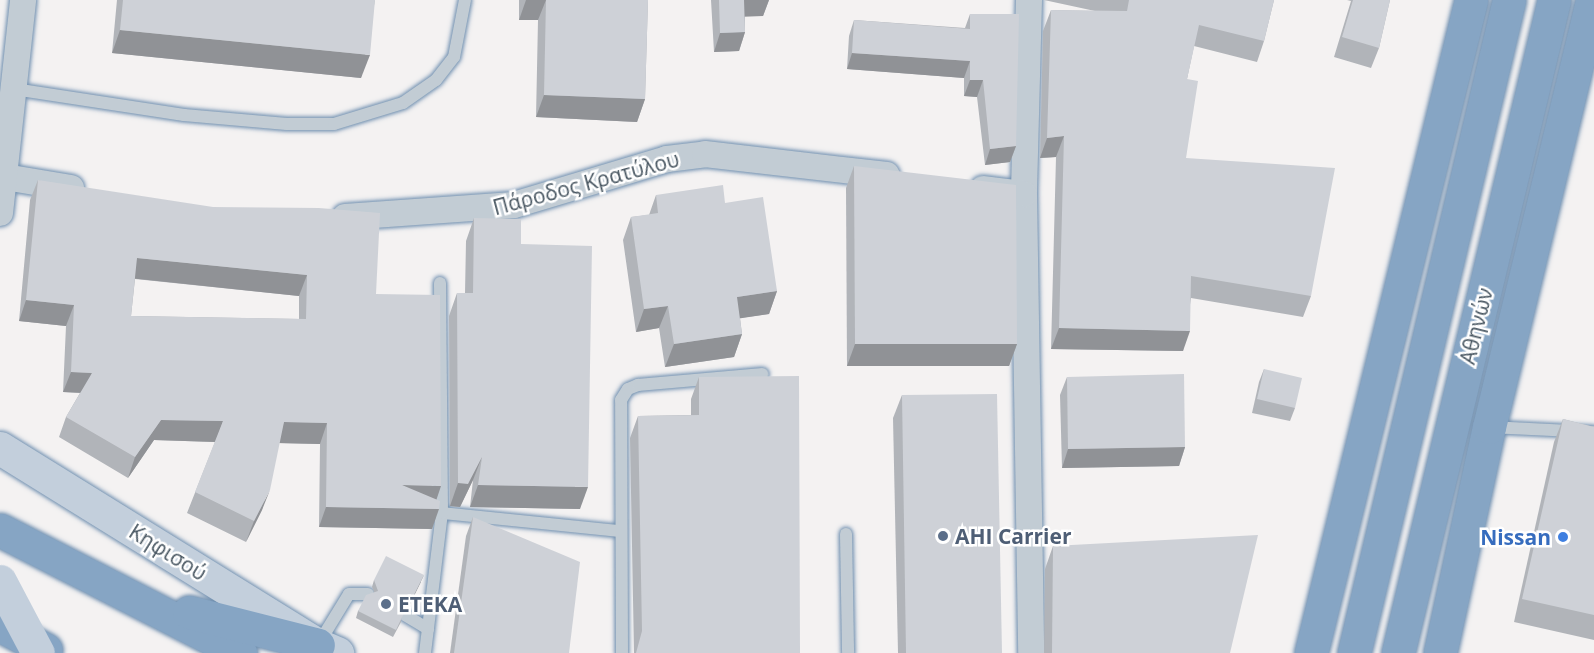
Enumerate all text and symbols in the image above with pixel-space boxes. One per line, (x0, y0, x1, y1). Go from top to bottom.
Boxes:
street label: Πάροδος Κρατύλου (490, 146, 682, 220)
street label: Αθηνών (1454, 285, 1498, 367)
street label: Κηφισού (125, 518, 211, 586)
place label: AHI Carrier (955, 523, 1071, 549)
place label: Nissan (1480, 524, 1551, 550)
marker: AHI Carrier (936, 529, 950, 543)
marker: Nissan (1556, 530, 1570, 544)
place label: ΕΤΕΚΑ (398, 591, 462, 617)
marker: ΕΤΕΚΑ (379, 597, 393, 611)

